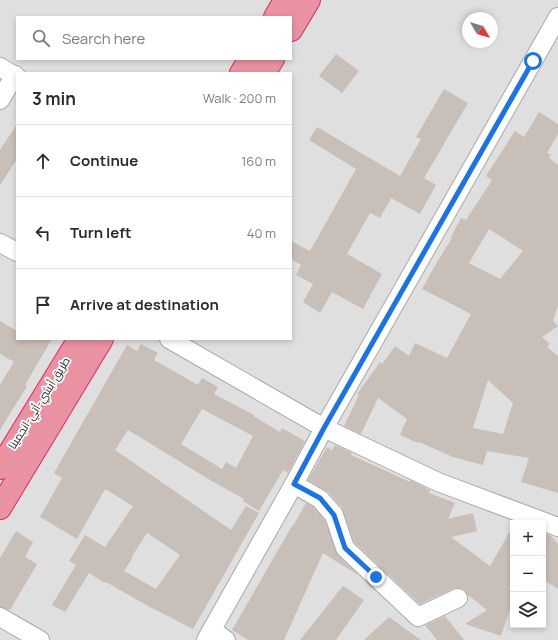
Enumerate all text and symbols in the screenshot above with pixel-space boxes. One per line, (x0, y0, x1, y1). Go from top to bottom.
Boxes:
north arrow (462, 12, 498, 48)
search box (16, 16, 292, 60)
icon: search (30, 27, 52, 49)
text: Search here (62, 28, 145, 49)
route start (524, 52, 542, 70)
text: 3 min (32, 87, 76, 110)
text: Walk · 200 m (203, 89, 276, 107)
icon: ahead (32, 150, 54, 172)
text: Continue (70, 150, 138, 171)
text: 160 m (241, 152, 276, 170)
icon: left (32, 222, 54, 244)
text: Turn left (70, 222, 132, 243)
text: 40 m (247, 224, 276, 242)
icon: arrive (32, 294, 54, 316)
text: Arrive at destination (70, 294, 219, 315)
street label: طريق أبشي-أتي-انجمينا (4, 354, 75, 453)
map controls (510, 520, 546, 628)
button: + (510, 520, 546, 556)
button: − (510, 556, 546, 592)
route end (367, 568, 385, 586)
button: layers (510, 592, 546, 628)

